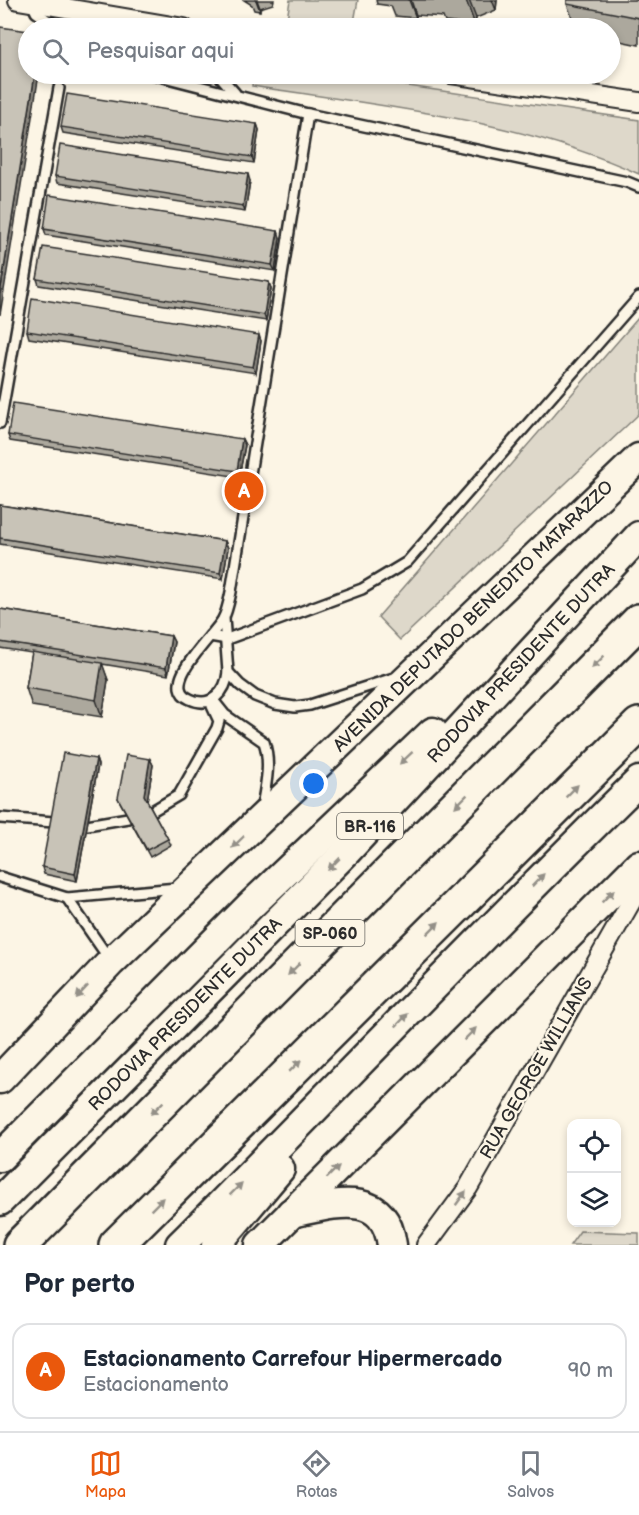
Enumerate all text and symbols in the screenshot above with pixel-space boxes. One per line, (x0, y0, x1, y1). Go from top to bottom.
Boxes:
search box (18, 18, 621, 84)
icon: search (39, 35, 72, 68)
text: Pesquisar aqui (87, 38, 234, 65)
pin: A (224, 468, 264, 514)
street label: AVENIDA DEPUTADO BENEDITO MATARAZZO (329, 476, 618, 756)
street label: RODOVIA PRESIDENTE DUTRA (423, 559, 619, 767)
one-way arrow (591, 655, 605, 669)
one-way arrow (399, 751, 414, 765)
your location (299, 769, 328, 798)
one-way arrow (565, 785, 579, 799)
one-way arrow (454, 793, 468, 807)
road number: BR-116 (337, 813, 403, 839)
one-way arrow (231, 834, 245, 848)
one-way arrow (328, 856, 342, 870)
one-way arrow (531, 873, 545, 887)
one-way arrow (601, 890, 615, 904)
street label: RODOVIA PRESIDENTE DUTRA (84, 913, 286, 1115)
road number: SP-060 (296, 920, 364, 946)
one-way arrow (426, 922, 440, 936)
one-way arrow (287, 962, 301, 976)
street label: RUA GEORGE WILLIANS (476, 974, 597, 1163)
one-way arrow (76, 984, 90, 998)
one-way arrow (395, 1013, 409, 1027)
one-way arrow (463, 1027, 478, 1041)
one-way arrow (288, 1058, 302, 1073)
one-way arrow (150, 1100, 164, 1114)
map controls (567, 1119, 621, 1227)
button: locate (567, 1119, 621, 1173)
one-way arrow (325, 1165, 339, 1179)
button: layers (567, 1173, 621, 1227)
one-way arrow (229, 1182, 243, 1196)
one-way arrow (454, 1190, 466, 1205)
one-way arrow (150, 1197, 164, 1211)
text: Por perto (24, 1269, 135, 1300)
text: Estacionamento Carrefour Hipermercado (83, 1346, 502, 1373)
text: A (39, 1359, 52, 1383)
text: 90 m (568, 1359, 613, 1383)
text: Estacionamento (83, 1373, 229, 1397)
tab: Mapa (85, 1447, 126, 1502)
tab: Rotas (296, 1447, 338, 1502)
tab: Salvos (507, 1447, 554, 1502)

